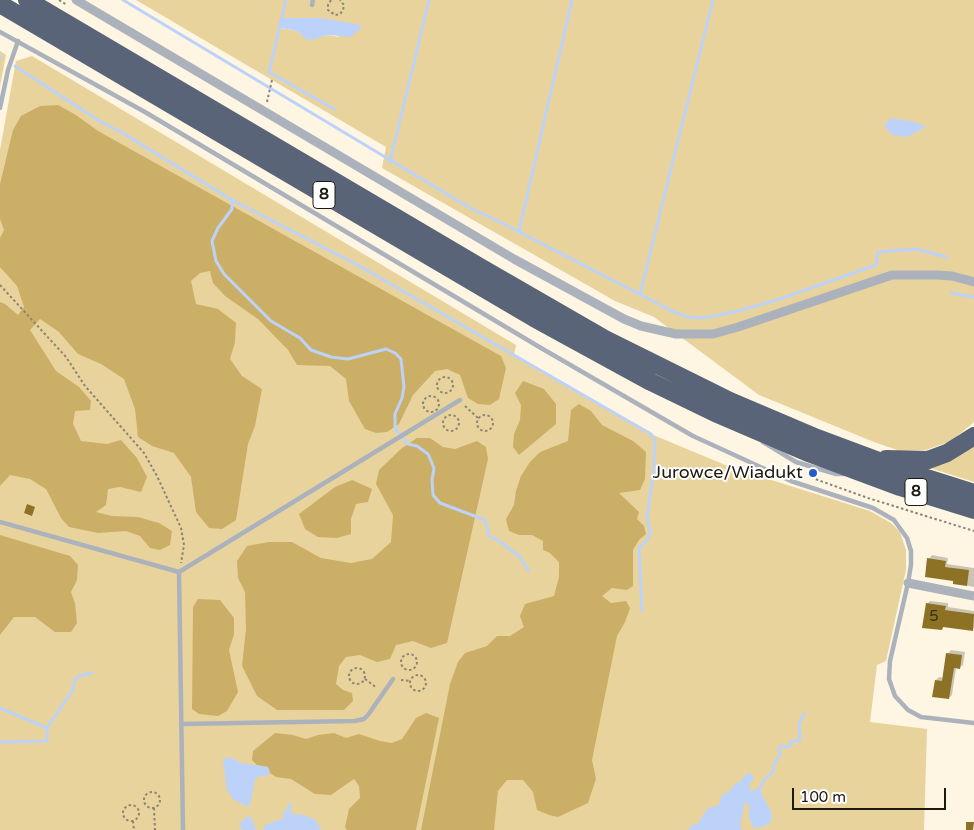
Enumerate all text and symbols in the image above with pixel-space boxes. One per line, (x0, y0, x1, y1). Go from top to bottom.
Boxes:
road number: 8 (313, 182, 335, 208)
place label: Jurowce/Wiadukt (653, 462, 803, 484)
marker: Jurowce/Wiadukt (807, 467, 819, 479)
road number: 8 (905, 478, 927, 506)
house number: 5 (929, 608, 939, 626)
scale bar (794, 778, 948, 810)
text: 100 m (800, 788, 846, 806)

